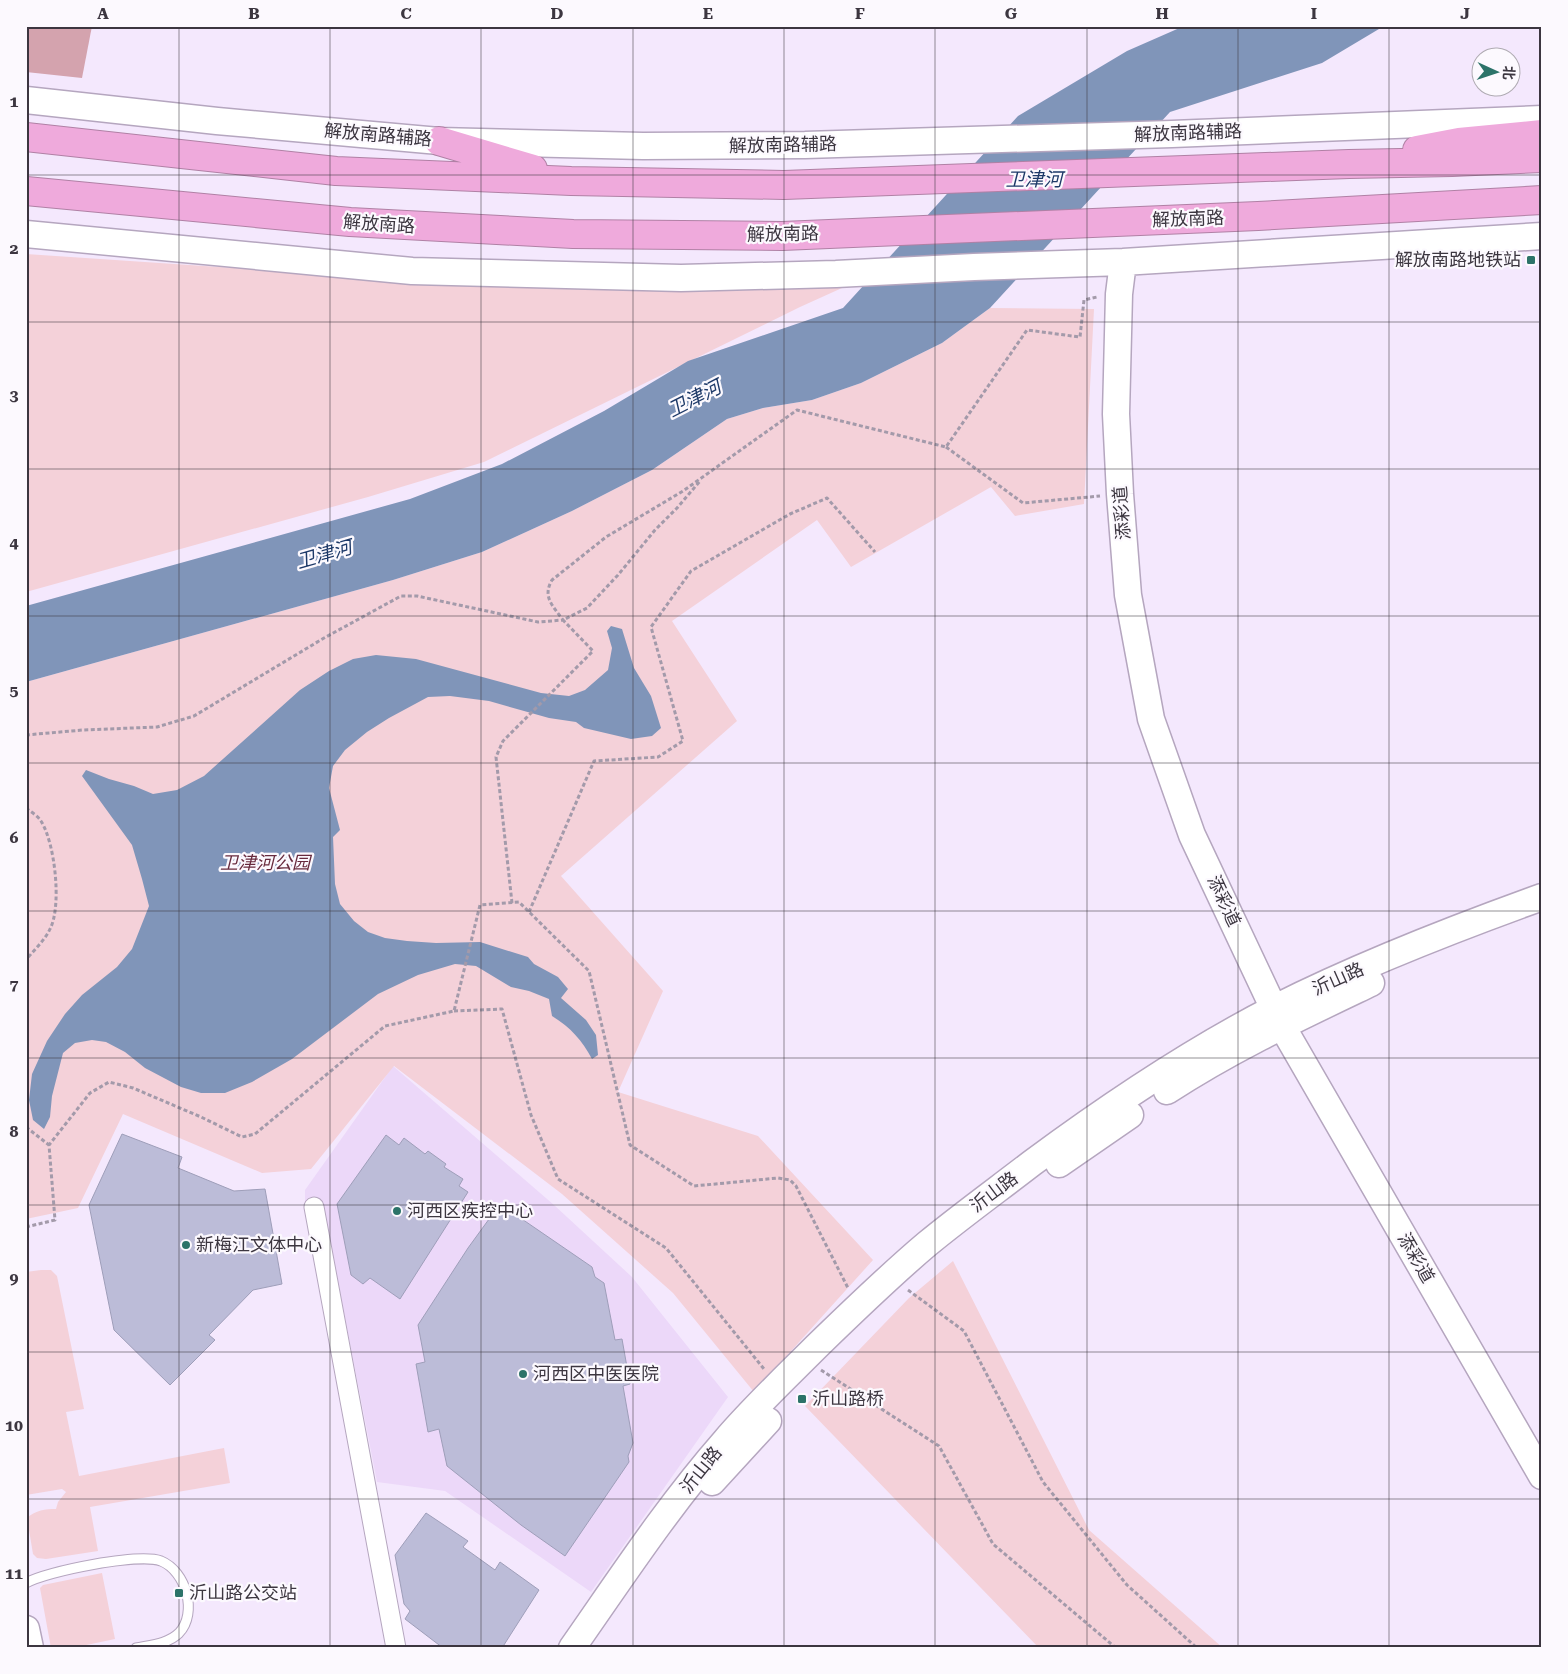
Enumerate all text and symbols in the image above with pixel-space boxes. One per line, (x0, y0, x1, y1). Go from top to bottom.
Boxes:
text: A (97, 4, 109, 23)
text: B (248, 4, 260, 23)
text: C (400, 4, 412, 23)
text: D (551, 4, 564, 23)
text: E (703, 4, 713, 23)
text: F (855, 4, 865, 23)
text: G (1005, 4, 1018, 23)
text: H (1155, 4, 1169, 23)
text: I (1311, 4, 1317, 23)
text: J (1460, 4, 1470, 23)
north arrow (1470, 48, 1520, 98)
text: 北 (1501, 65, 1517, 80)
text: 1 (10, 92, 19, 111)
street label: 解放南路辅路 (323, 119, 433, 150)
street label: 解放南路辅路 (1134, 120, 1242, 145)
street label: 解放南路辅路 (729, 133, 837, 156)
water label: 卫津河 (1005, 168, 1066, 191)
street label: 解放南路 (1152, 207, 1224, 230)
street label: 解放南路 (342, 211, 416, 236)
street label: 解放南路 (747, 222, 819, 245)
text: 2 (10, 239, 19, 258)
place label: 解放南路地铁站 (1395, 249, 1521, 270)
marker: 解放南路地铁站 (1525, 254, 1537, 266)
water label: 卫津河 (664, 373, 728, 422)
text: 3 (10, 386, 19, 405)
street label: 添彩道 (1109, 485, 1134, 541)
text: 4 (10, 533, 19, 552)
water label: 卫津河 (294, 534, 359, 573)
text: 5 (10, 681, 19, 700)
text: 6 (10, 828, 19, 847)
park label: 卫津河公园 (220, 852, 313, 873)
street label: 添彩道 (1204, 872, 1245, 930)
street label: 沂山路 (1309, 958, 1367, 999)
text: 7 (10, 975, 19, 994)
text: 8 (10, 1122, 19, 1141)
street label: 沂山路 (966, 1167, 1022, 1216)
place label: 河西区疾控中心 (407, 1200, 533, 1221)
marker: 河西区疾控中心 (391, 1205, 403, 1217)
street label: 添彩道 (1394, 1229, 1439, 1286)
place label: 新梅江文体中心 (196, 1234, 322, 1255)
marker: 新梅江文体中心 (180, 1239, 192, 1251)
text: 9 (10, 1269, 19, 1288)
place label: 河西区中医医院 (533, 1363, 659, 1384)
marker: 河西区中医医院 (517, 1368, 529, 1380)
place label: 沂山路桥 (812, 1388, 884, 1409)
marker: 沂山路桥 (796, 1393, 808, 1405)
text: 10 (5, 1416, 23, 1435)
street label: 沂山路 (675, 1442, 726, 1497)
text: 11 (5, 1564, 23, 1583)
place label: 沂山路公交站 (189, 1582, 297, 1603)
marker: 沂山路公交站 (173, 1587, 185, 1599)

